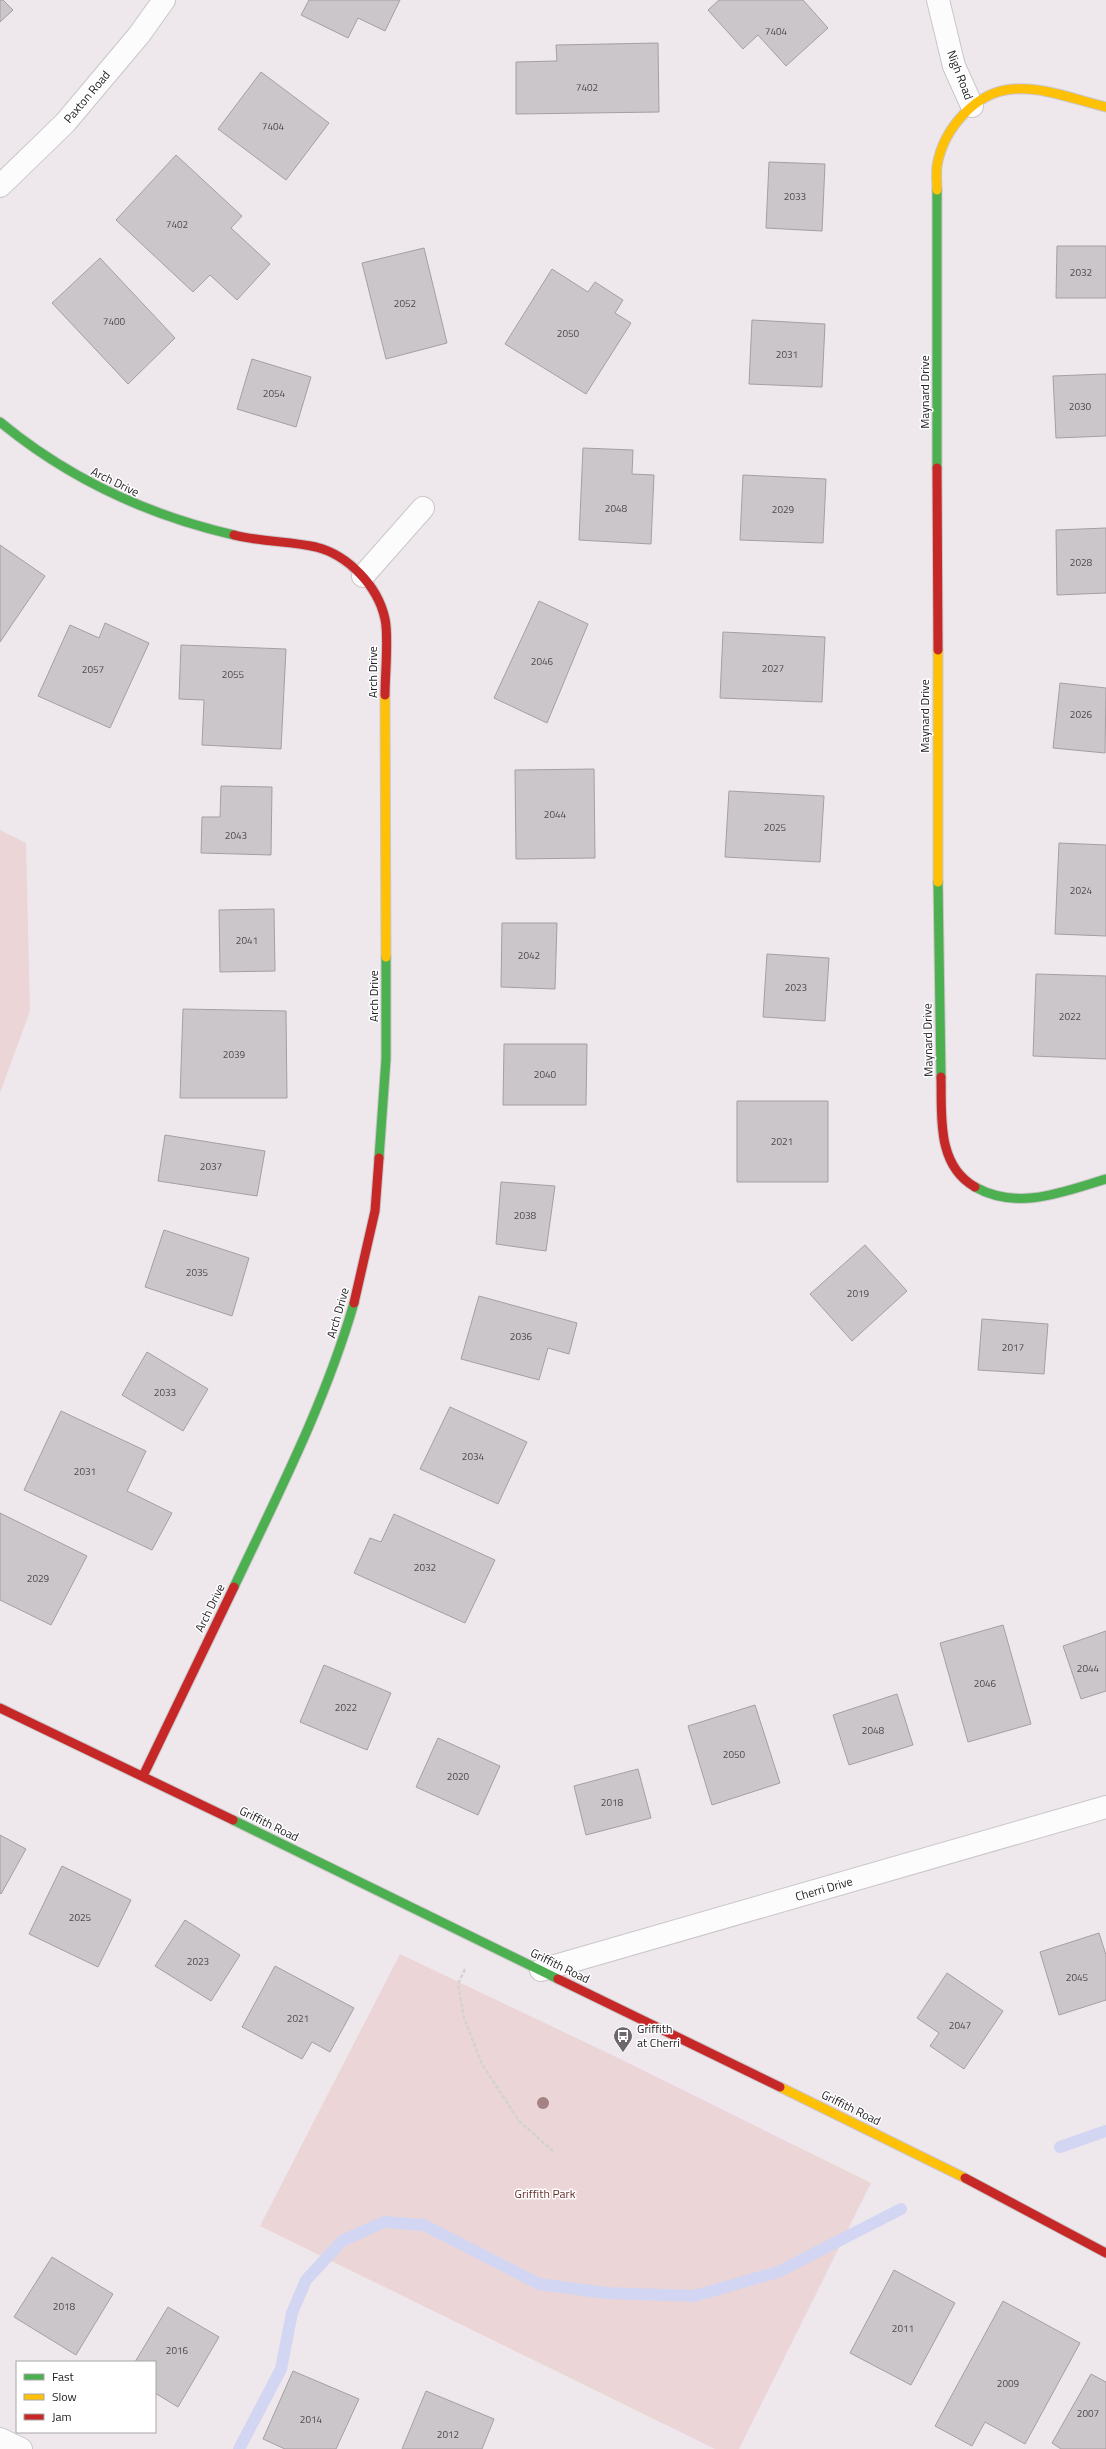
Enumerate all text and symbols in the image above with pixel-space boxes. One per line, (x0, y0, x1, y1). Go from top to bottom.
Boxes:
house number: 7404 (765, 24, 788, 39)
street label: Nigh Road (942, 47, 979, 102)
street label: Paxton Road (59, 66, 114, 127)
house number: 7402 (576, 80, 598, 95)
house number: 7404 (262, 119, 285, 134)
house number: 2033 (784, 189, 806, 204)
house number: 7402 (166, 217, 188, 232)
house number: 2032 (1070, 265, 1092, 280)
house number: 2052 (394, 296, 416, 311)
house number: 7400 (103, 314, 126, 329)
house number: 2050 (557, 326, 580, 341)
house number: 2031 (776, 347, 798, 362)
street label: Maynard Drive (915, 355, 934, 429)
house number: 2054 (263, 386, 286, 401)
house number: 2030 (1069, 399, 1092, 414)
street label: Arch Drive (88, 462, 143, 501)
house number: 2048 (605, 501, 628, 516)
house number: 2029 (772, 502, 795, 517)
house number: 2028 (1070, 555, 1093, 570)
street label: Arch Drive (363, 646, 382, 698)
house number: 2046 (531, 654, 554, 669)
house number: 2027 (762, 661, 784, 676)
house number: 2057 (82, 662, 104, 677)
house number: 2055 (222, 667, 245, 682)
street label: Maynard Drive (915, 679, 934, 753)
house number: 2026 (1070, 707, 1093, 722)
house number: 2044 (544, 807, 567, 822)
house number: 2025 (764, 820, 787, 835)
house number: 2043 (225, 828, 247, 843)
house number: 2024 (1070, 883, 1093, 898)
house number: 2041 (236, 933, 258, 948)
house number: 2042 (518, 948, 540, 963)
street label: Arch Drive (364, 970, 383, 1022)
house number: 2023 (785, 980, 807, 995)
street label: Maynard Drive (917, 1003, 938, 1077)
house number: 2022 (1059, 1009, 1081, 1024)
house number: 2039 (223, 1047, 246, 1062)
house number: 2040 (534, 1067, 557, 1082)
house number: 2021 (771, 1134, 793, 1149)
house number: 2037 (200, 1159, 222, 1174)
house number: 2038 (514, 1208, 537, 1223)
house number: 2035 (186, 1265, 209, 1280)
street label: Arch Drive (321, 1285, 354, 1340)
house number: 2019 (847, 1286, 870, 1301)
house number: 2036 (510, 1329, 533, 1344)
house number: 2017 (1002, 1340, 1024, 1355)
house number: 2033 (154, 1385, 176, 1400)
house number: 2034 (462, 1449, 485, 1464)
house number: 2031 (74, 1464, 96, 1479)
house number: 2032 (414, 1560, 436, 1575)
house number: 2029 (27, 1571, 50, 1586)
street label: Arch Drive (190, 1580, 229, 1635)
house number: 2044 (1077, 1661, 1100, 1676)
house number: 2046 (974, 1676, 997, 1691)
house number: 2022 (335, 1700, 357, 1715)
house number: 2048 (862, 1723, 885, 1738)
house number: 2050 (723, 1747, 746, 1762)
house number: 2020 (447, 1769, 470, 1784)
house number: 2018 (601, 1795, 624, 1810)
street label: Griffith Road (236, 1801, 302, 1846)
street label: Cherri Drive (793, 1871, 855, 1906)
house number: 2025 (69, 1910, 92, 1925)
street label: Griffith Road (527, 1943, 593, 1988)
house number: 2023 (187, 1954, 209, 1969)
house number: 2045 (1066, 1970, 1089, 1985)
house number: 2021 (287, 2011, 309, 2026)
house number: 2047 (949, 2018, 971, 2033)
place label: Griffith at Cherri (637, 2019, 680, 2052)
bus stop icon: Griffith at Cherri (612, 2025, 634, 2053)
street label: Griffith Road (818, 2085, 884, 2130)
park label: Griffith Park (514, 2184, 576, 2203)
house number: 2018 (53, 2299, 76, 2314)
house number: 2011 (892, 2321, 914, 2336)
house number: 2016 (166, 2343, 189, 2358)
legend (16, 2361, 156, 2433)
text: Fast (52, 2367, 75, 2386)
house number: 2009 (997, 2376, 1020, 2391)
text: Slow (52, 2387, 77, 2406)
house number: 2007 (1077, 2406, 1099, 2421)
text: Jam (52, 2407, 72, 2426)
house number: 2014 (300, 2412, 323, 2427)
house number: 2012 (437, 2427, 459, 2442)

